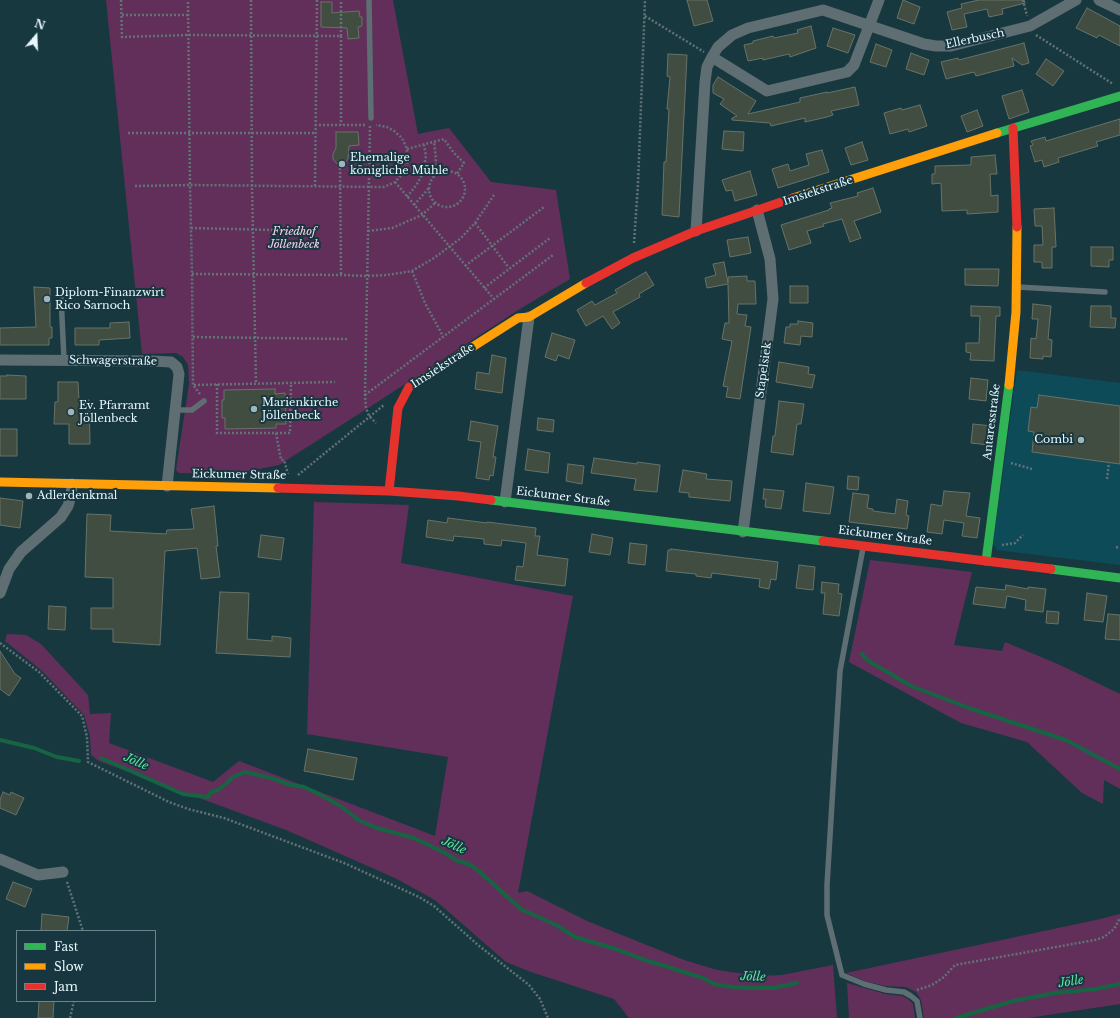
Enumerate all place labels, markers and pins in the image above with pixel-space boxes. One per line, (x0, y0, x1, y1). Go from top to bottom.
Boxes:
place label: Ehemalige königliche Mühle (350, 151, 448, 177)
marker: Ehemalige königliche Mühle (337, 159, 347, 169)
place label: Diplom-Finanzwirt Rico Sarnoch (55, 286, 165, 312)
marker: Diplom-Finanzwirt Rico Sarnoch (42, 294, 52, 304)
place label: Marienkirche Jöllenbeck (262, 396, 338, 422)
place label: Ev. Pfarramt Jöllenbeck (79, 399, 150, 425)
marker: Marienkirche Jöllenbeck (249, 404, 259, 414)
marker: Ev. Pfarramt Jöllenbeck (66, 407, 76, 417)
place label: Combi (1034, 433, 1073, 447)
marker: Combi (1076, 435, 1086, 445)
place label: Adlerdenkmal (37, 489, 117, 503)
marker: Adlerdenkmal (24, 491, 34, 501)

